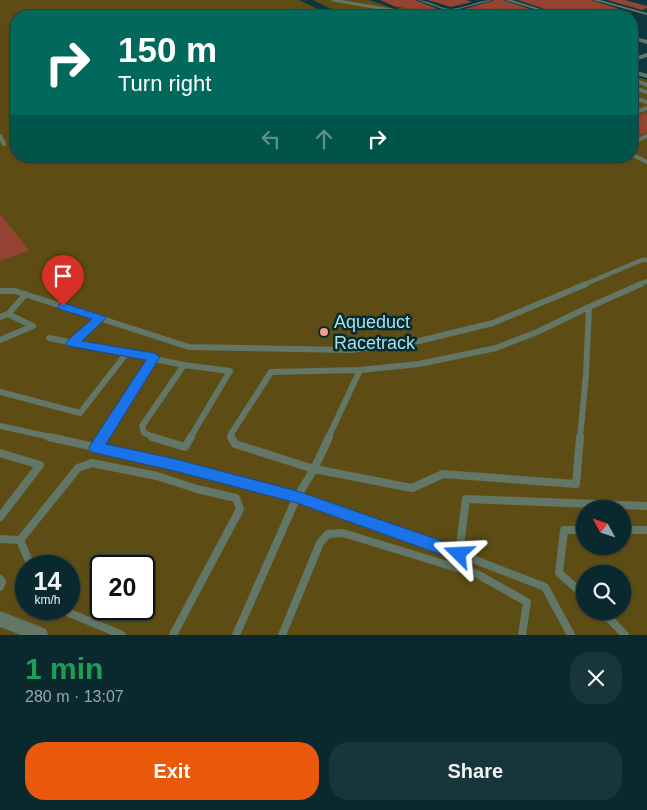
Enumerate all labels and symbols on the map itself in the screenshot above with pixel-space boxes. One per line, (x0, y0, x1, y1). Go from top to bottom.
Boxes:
pin (42, 255, 84, 306)
place label: Aqueduct Racetrack (334, 312, 416, 353)
marker: Aqueduct Racetrack (318, 326, 330, 338)
north arrow (576, 500, 631, 555)
position arrow (432, 527, 484, 579)
speed limit sign: 20 (90, 555, 155, 620)

